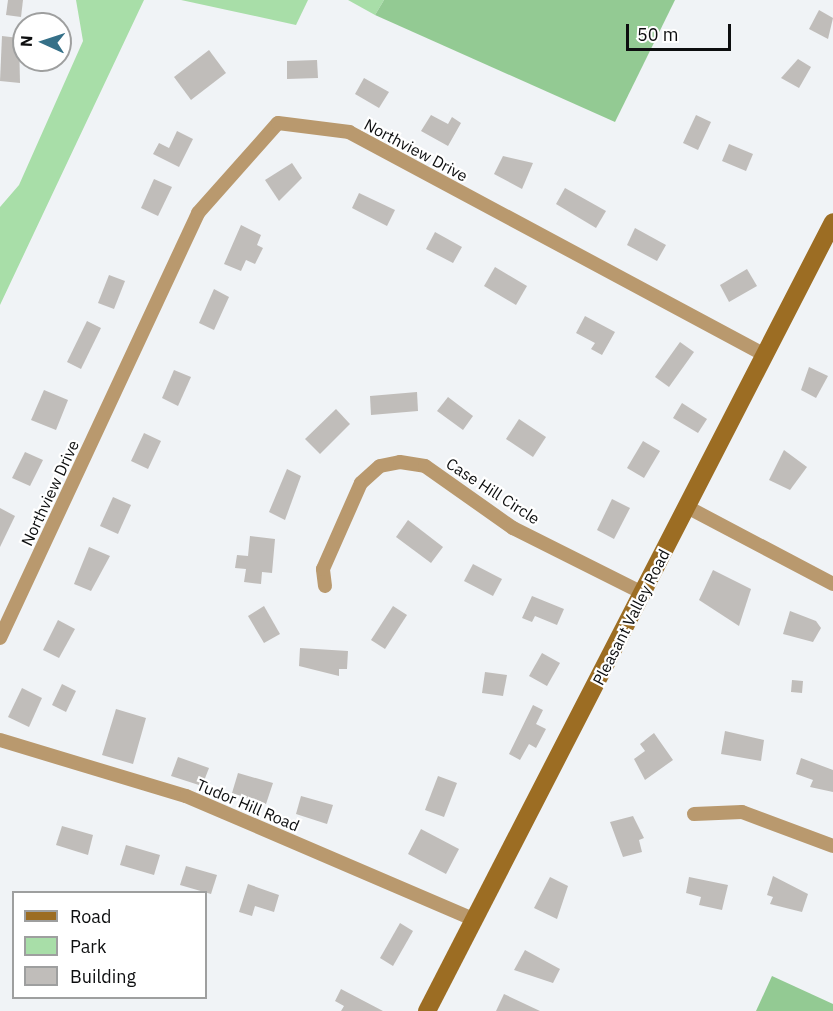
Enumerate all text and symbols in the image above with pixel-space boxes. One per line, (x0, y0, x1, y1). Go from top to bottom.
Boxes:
north arrow (12, 12, 72, 72)
scale bar (629, 12, 734, 50)
text: 50 m (637, 23, 679, 46)
text: N (16, 35, 36, 47)
street label: Northview Drive (361, 115, 471, 185)
street label: Northview Drive (17, 437, 83, 549)
street label: Case Hill Circle (443, 454, 543, 528)
street label: Pleasant Valley Road (588, 546, 674, 688)
street label: Tudor Hill Road (194, 775, 302, 835)
legend (12, 891, 207, 999)
text: Road (70, 905, 111, 928)
text: Park (70, 935, 106, 958)
text: Building (70, 965, 136, 988)

